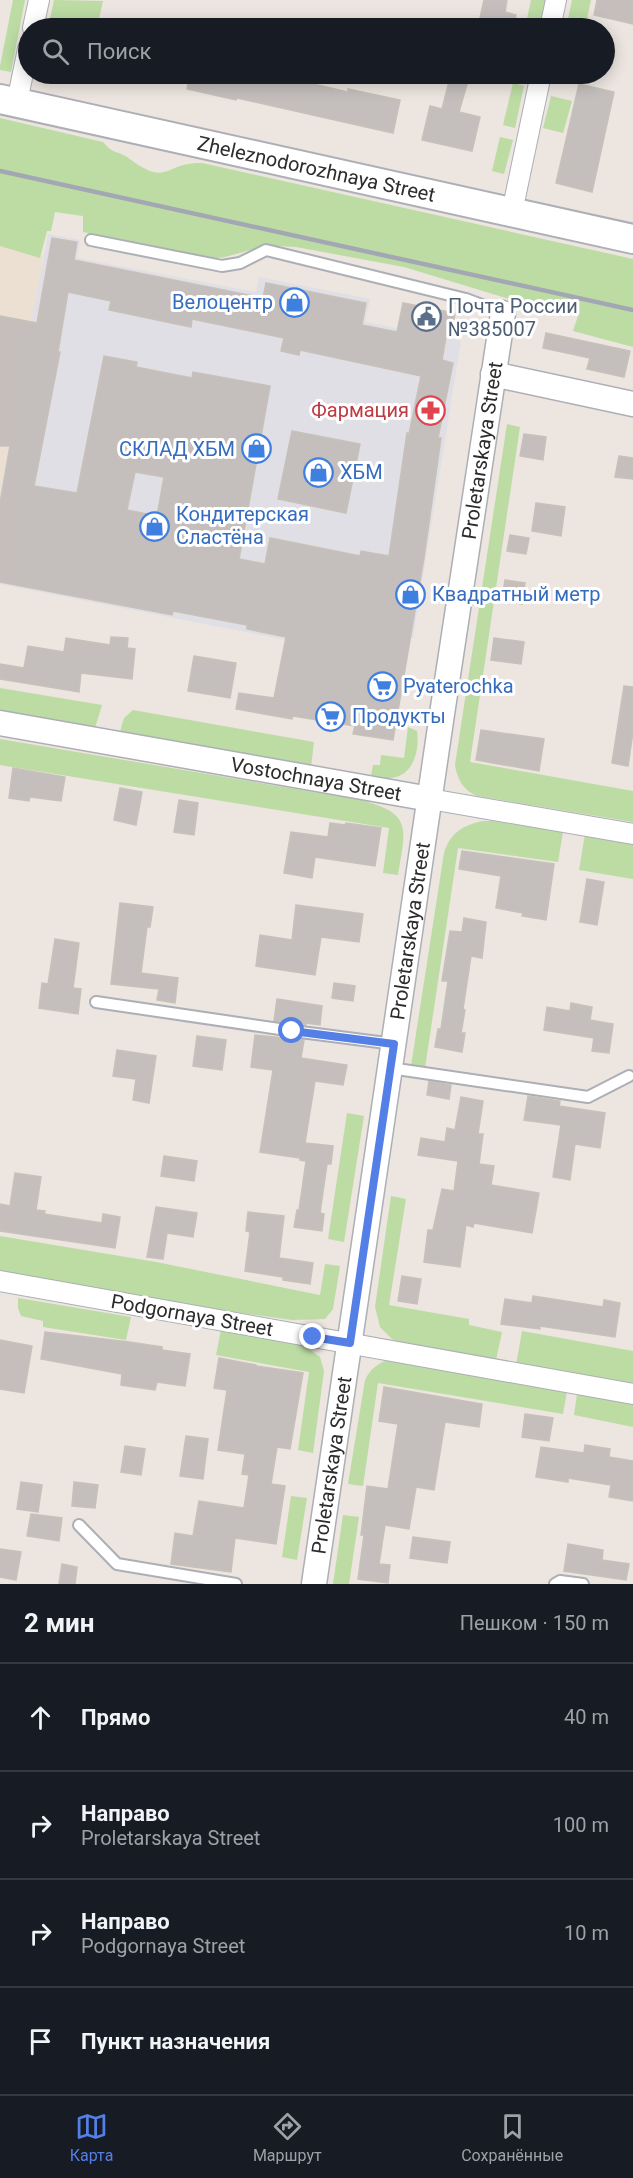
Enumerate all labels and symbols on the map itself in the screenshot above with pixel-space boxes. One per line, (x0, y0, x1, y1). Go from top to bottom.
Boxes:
street label: Zheleznodorozhnaya Street (195, 131, 437, 207)
shop icon: Велоцентр (278, 286, 310, 318)
place label: Велоцентр (172, 290, 273, 314)
place label: Почта России №385007 (448, 294, 578, 341)
public building icon: Почта России №385007 (411, 301, 443, 333)
street label: Proletarskaya Street (457, 360, 507, 541)
pharmacy icon: Фармация (414, 394, 446, 426)
place label: Фармация (311, 398, 409, 422)
shop icon: СКЛАД ХБМ (240, 433, 272, 465)
place label: СКЛАД ХБМ (119, 437, 235, 461)
shop icon: ХБМ (303, 456, 335, 488)
place label: ХБМ (340, 460, 383, 484)
place label: Кондитерская Сластёна (176, 502, 309, 549)
shop icon: Кондитерская Сластёна (139, 510, 171, 542)
shop icon: Квадратный метр (395, 578, 427, 610)
place label: Квадратный метр (432, 582, 601, 606)
supermarket icon: Pyaterochka (366, 670, 398, 702)
place label: Pyaterochka (403, 674, 514, 698)
supermarket icon: Продукты (315, 700, 347, 732)
place label: Продукты (352, 704, 446, 728)
street label: Vostochnaya Street (229, 752, 403, 806)
street label: Proletarskaya Street (385, 840, 435, 1022)
route start (278, 1017, 304, 1043)
street label: Podgornaya Street (109, 1289, 275, 1341)
route end (299, 1323, 325, 1349)
street label: Proletarskaya Street (307, 1375, 356, 1556)

